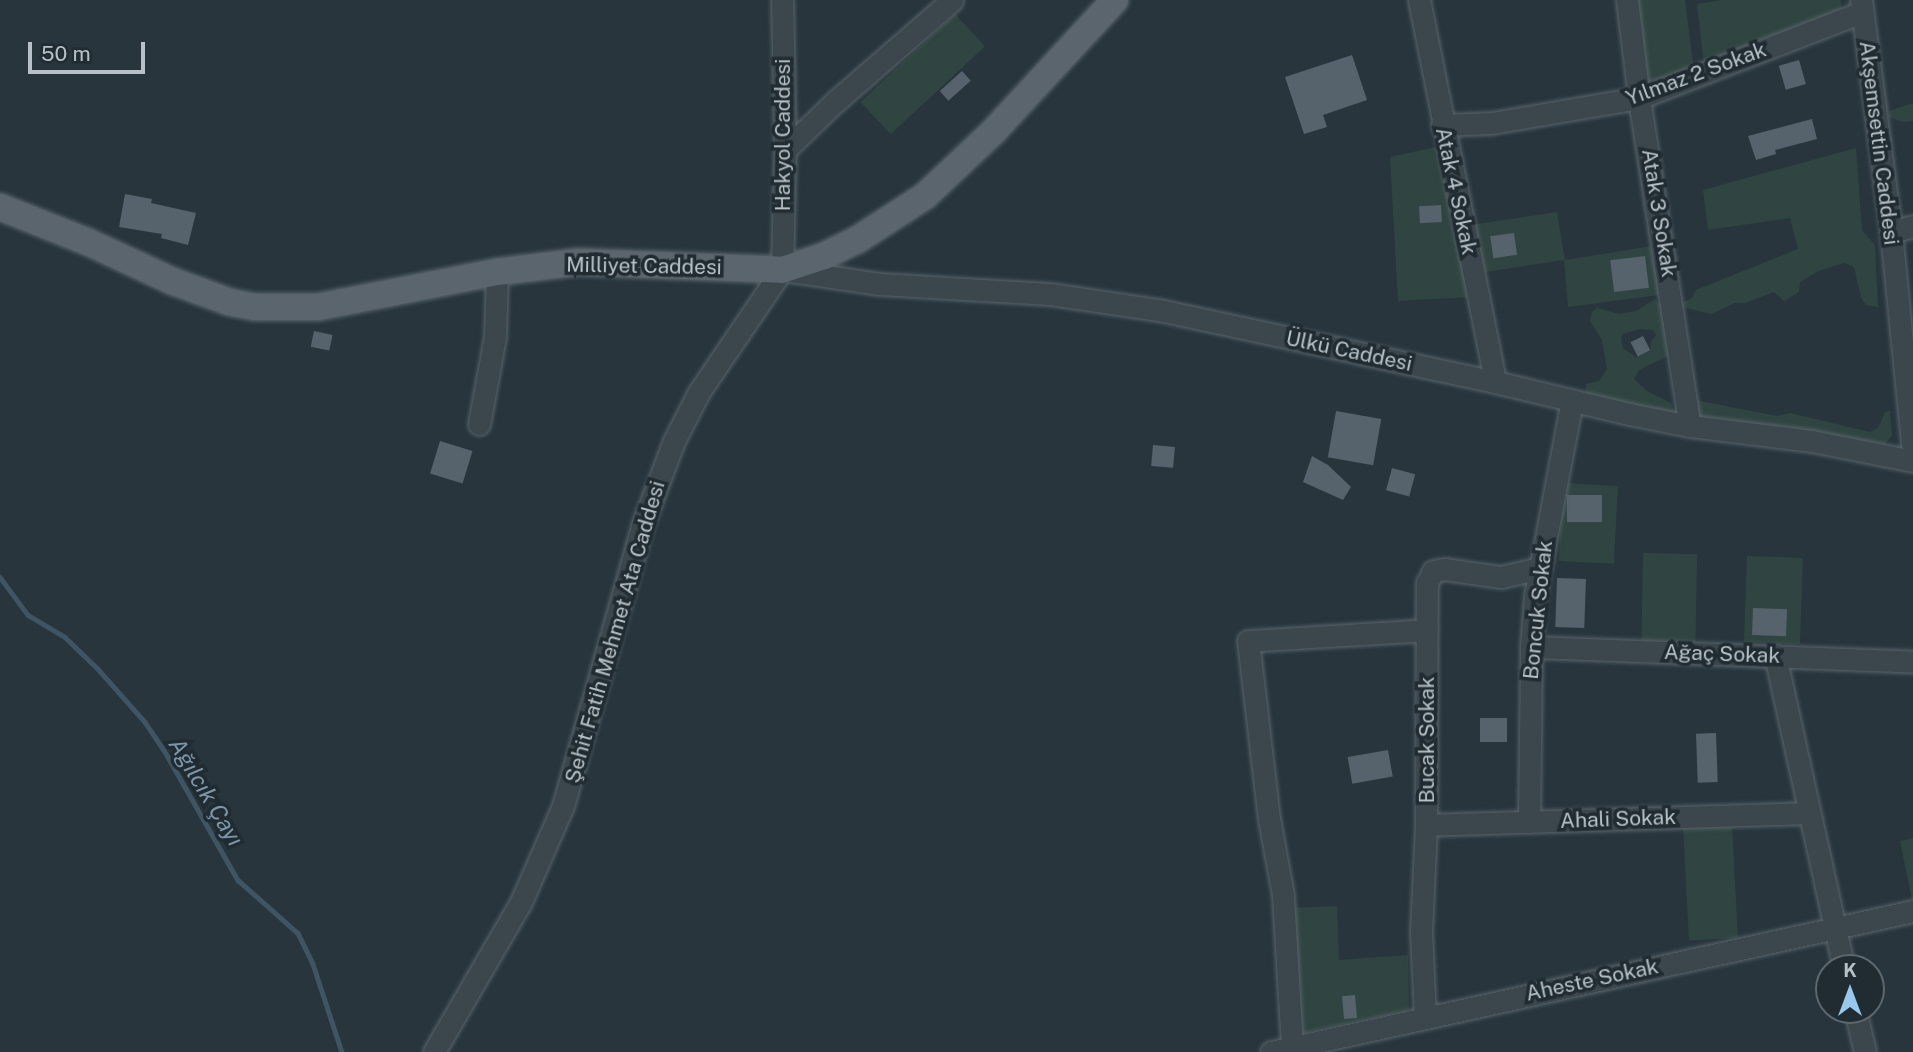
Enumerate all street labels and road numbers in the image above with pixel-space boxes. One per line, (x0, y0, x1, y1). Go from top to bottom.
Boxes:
street label: Yılmaz 2 Sokak (1623, 37, 1769, 111)
street label: Akşemsettin Caddesi (1854, 39, 1904, 247)
street label: Hakyol Caddesi (770, 59, 796, 211)
street label: Atak 4 Sokak (1430, 125, 1482, 257)
street label: Atak 3 Sokak (1636, 147, 1682, 279)
street label: Milliyet Caddesi (566, 252, 722, 280)
street label: Ülkü Caddesi (1284, 325, 1414, 377)
street label: Şehit Fatih Mehmet Ata Caddesi (560, 478, 670, 786)
street label: Boncuk Sokak (1518, 539, 1558, 681)
street label: Ağaç Sokak (1663, 639, 1781, 669)
street label: Bucak Sokak (1414, 677, 1440, 803)
street label: Ahali Sokak (1560, 804, 1676, 834)
street label: Aheste Sokak (1523, 954, 1661, 1006)

